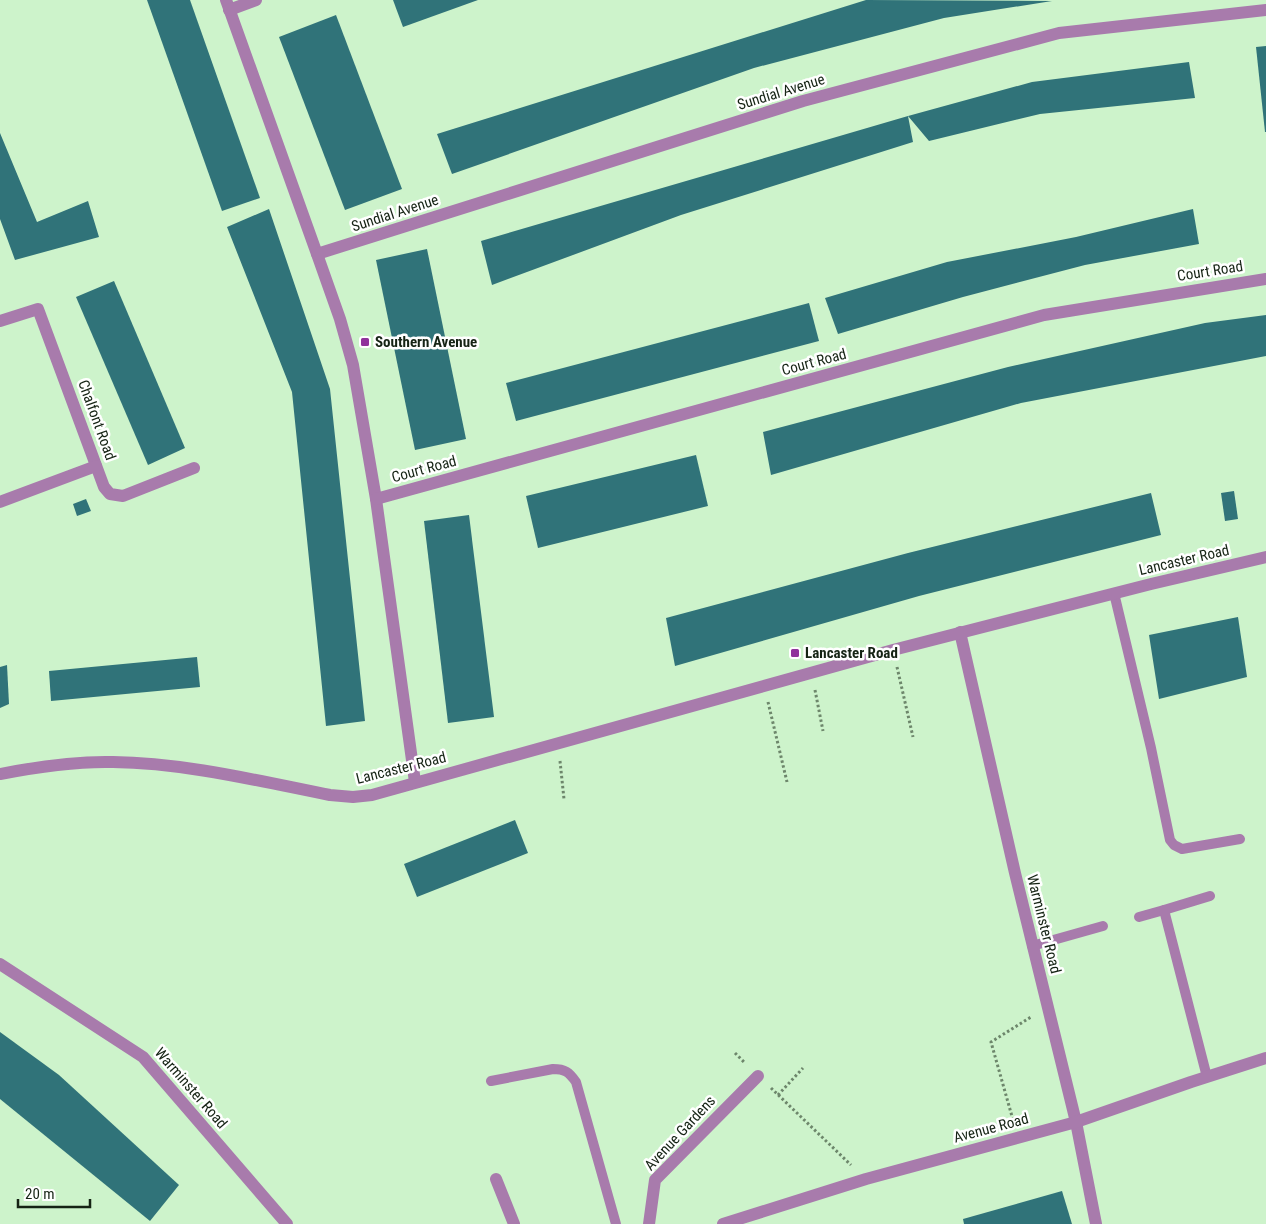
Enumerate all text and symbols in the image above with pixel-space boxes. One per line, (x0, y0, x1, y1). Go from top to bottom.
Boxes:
street label: Sundial Avenue (735, 70, 827, 114)
street label: Sundial Avenue (349, 190, 441, 236)
street label: Court Road (1176, 257, 1244, 285)
place label: Southern Avenue (375, 333, 477, 351)
marker: Southern Avenue (359, 336, 371, 348)
street label: Court Road (780, 345, 848, 379)
street label: Chalfont Road (74, 377, 120, 463)
street label: Court Road (390, 452, 458, 486)
street label: Lancaster Road (1137, 541, 1231, 579)
place label: Lancaster Road (805, 644, 898, 662)
marker: Lancaster Road (789, 647, 801, 659)
street label: Lancaster Road (354, 748, 448, 788)
street label: Warminster Road (1023, 873, 1065, 975)
street label: Warminster Road (151, 1044, 231, 1132)
street label: Avenue Gardens (641, 1092, 719, 1174)
street label: Avenue Road (952, 1109, 1030, 1147)
scale bar (18, 1176, 90, 1208)
text: 20 m (25, 1185, 55, 1203)

